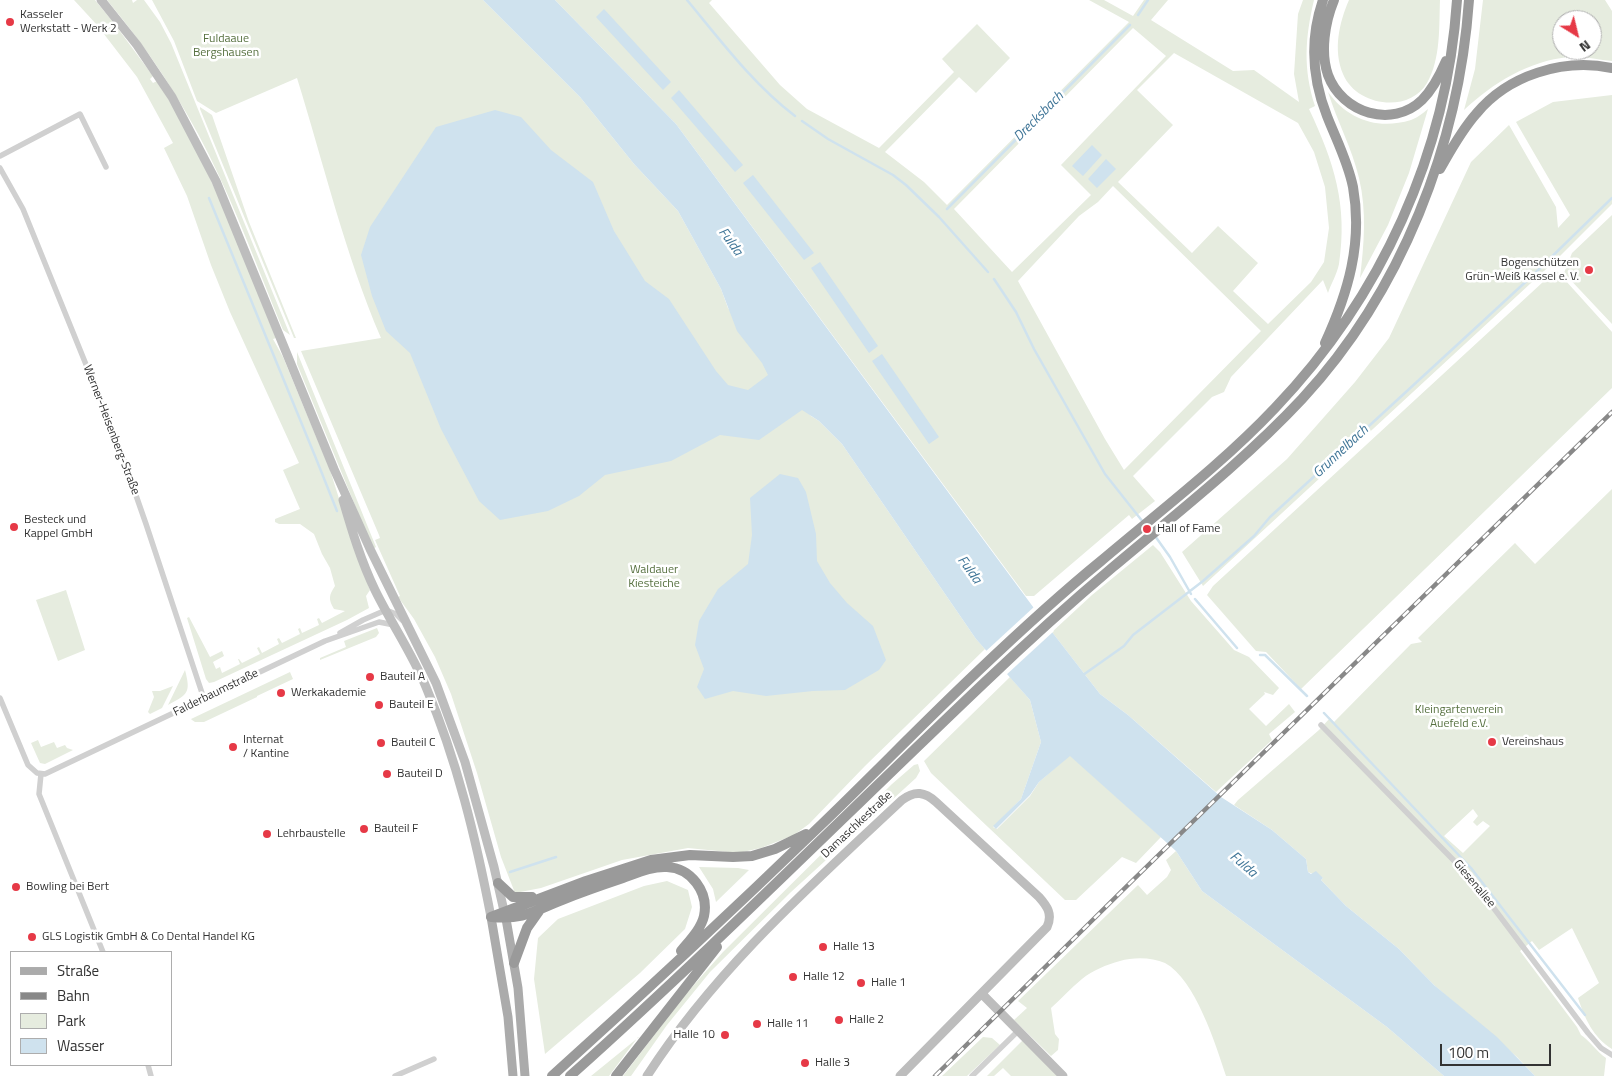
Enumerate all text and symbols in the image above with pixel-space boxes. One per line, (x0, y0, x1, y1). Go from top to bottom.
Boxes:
place label: Kasseler Werkstatt - Werk 2 (20, 8, 117, 36)
north arrow (1552, 10, 1602, 60)
marker: Kasseler Werkstatt - Werk 2 (4, 16, 16, 28)
park label: Fuldaaue Bergshausen (193, 32, 259, 60)
text: N (1575, 35, 1596, 58)
water label: Drecksbach (1011, 89, 1067, 145)
water label: Fulda (714, 225, 746, 259)
place label: Bogenschützen Grün-Weiß Kassel e. V. (1465, 256, 1579, 284)
marker: Bogenschützen Grün-Weiß Kassel e. V. (1583, 264, 1595, 276)
street label: Werner-Heisenberg-Straße (80, 363, 142, 497)
water label: Grunnelbach (1310, 422, 1372, 482)
place label: Besteck und Kappel GmbH (24, 513, 93, 541)
marker: Besteck und Kappel GmbH (8, 521, 20, 533)
place label: Hall of Fame (1157, 522, 1220, 536)
marker: Hall of Fame (1141, 523, 1153, 535)
water label: Fulda (953, 553, 985, 587)
park label: Waldauer Kiesteiche (628, 563, 680, 591)
street label: Falderbaumstraße (171, 666, 261, 720)
place label: Bauteil A (380, 670, 425, 684)
marker: Bauteil A (364, 671, 376, 683)
place label: Werkakademie (291, 686, 366, 700)
marker: Werkakademie (275, 687, 287, 699)
place label: Bauteil E (389, 698, 434, 712)
marker: Bauteil E (373, 699, 385, 711)
park label: Kleingartenverein Auefeld e.V. (1415, 703, 1503, 731)
place label: Internat / Kantine (243, 733, 289, 761)
place label: Vereinshaus (1502, 735, 1564, 749)
place label: Bauteil C (391, 736, 436, 750)
marker: Vereinshaus (1486, 736, 1498, 748)
marker: Bauteil C (375, 737, 387, 749)
marker: Internat / Kantine (227, 741, 239, 753)
place label: Bauteil D (397, 767, 443, 781)
marker: Bauteil D (381, 768, 393, 780)
street label: Damaschkestraße (819, 788, 895, 862)
place label: Bauteil F (374, 822, 418, 836)
marker: Bauteil F (358, 823, 370, 835)
place label: Lehrbaustelle (277, 827, 345, 841)
marker: Lehrbaustelle (261, 828, 273, 840)
water label: Fulda (1226, 849, 1260, 881)
street label: Giesenallee (1450, 857, 1498, 911)
place label: Bowling bei Bert (26, 880, 109, 894)
marker: Bowling bei Bert (10, 881, 22, 893)
place label: GLS Logistik GmbH & Co Dental Handel KG (42, 930, 255, 944)
marker: GLS Logistik GmbH & Co Dental Handel KG (26, 931, 38, 943)
place label: Halle 13 (833, 940, 875, 954)
marker: Halle 13 (817, 941, 829, 953)
legend (10, 951, 172, 1066)
text: Straße (57, 959, 99, 982)
place label: Halle 12 (803, 970, 845, 984)
marker: Halle 12 (787, 971, 799, 983)
place label: Halle 1 (871, 976, 906, 990)
marker: Halle 1 (855, 977, 867, 989)
text: Bahn (57, 984, 90, 1007)
text: Park (57, 1009, 86, 1032)
place label: Halle 2 (849, 1013, 884, 1027)
marker: Halle 2 (833, 1014, 845, 1026)
place label: Halle 11 (767, 1017, 809, 1031)
marker: Halle 11 (751, 1018, 763, 1030)
place label: Halle 10 (673, 1028, 715, 1042)
marker: Halle 10 (719, 1029, 731, 1041)
text: Wasser (57, 1034, 104, 1057)
scale bar (1442, 1034, 1553, 1066)
text: 100 m (1448, 1041, 1489, 1064)
place label: Halle 3 (815, 1056, 850, 1070)
marker: Halle 3 (799, 1057, 811, 1069)

